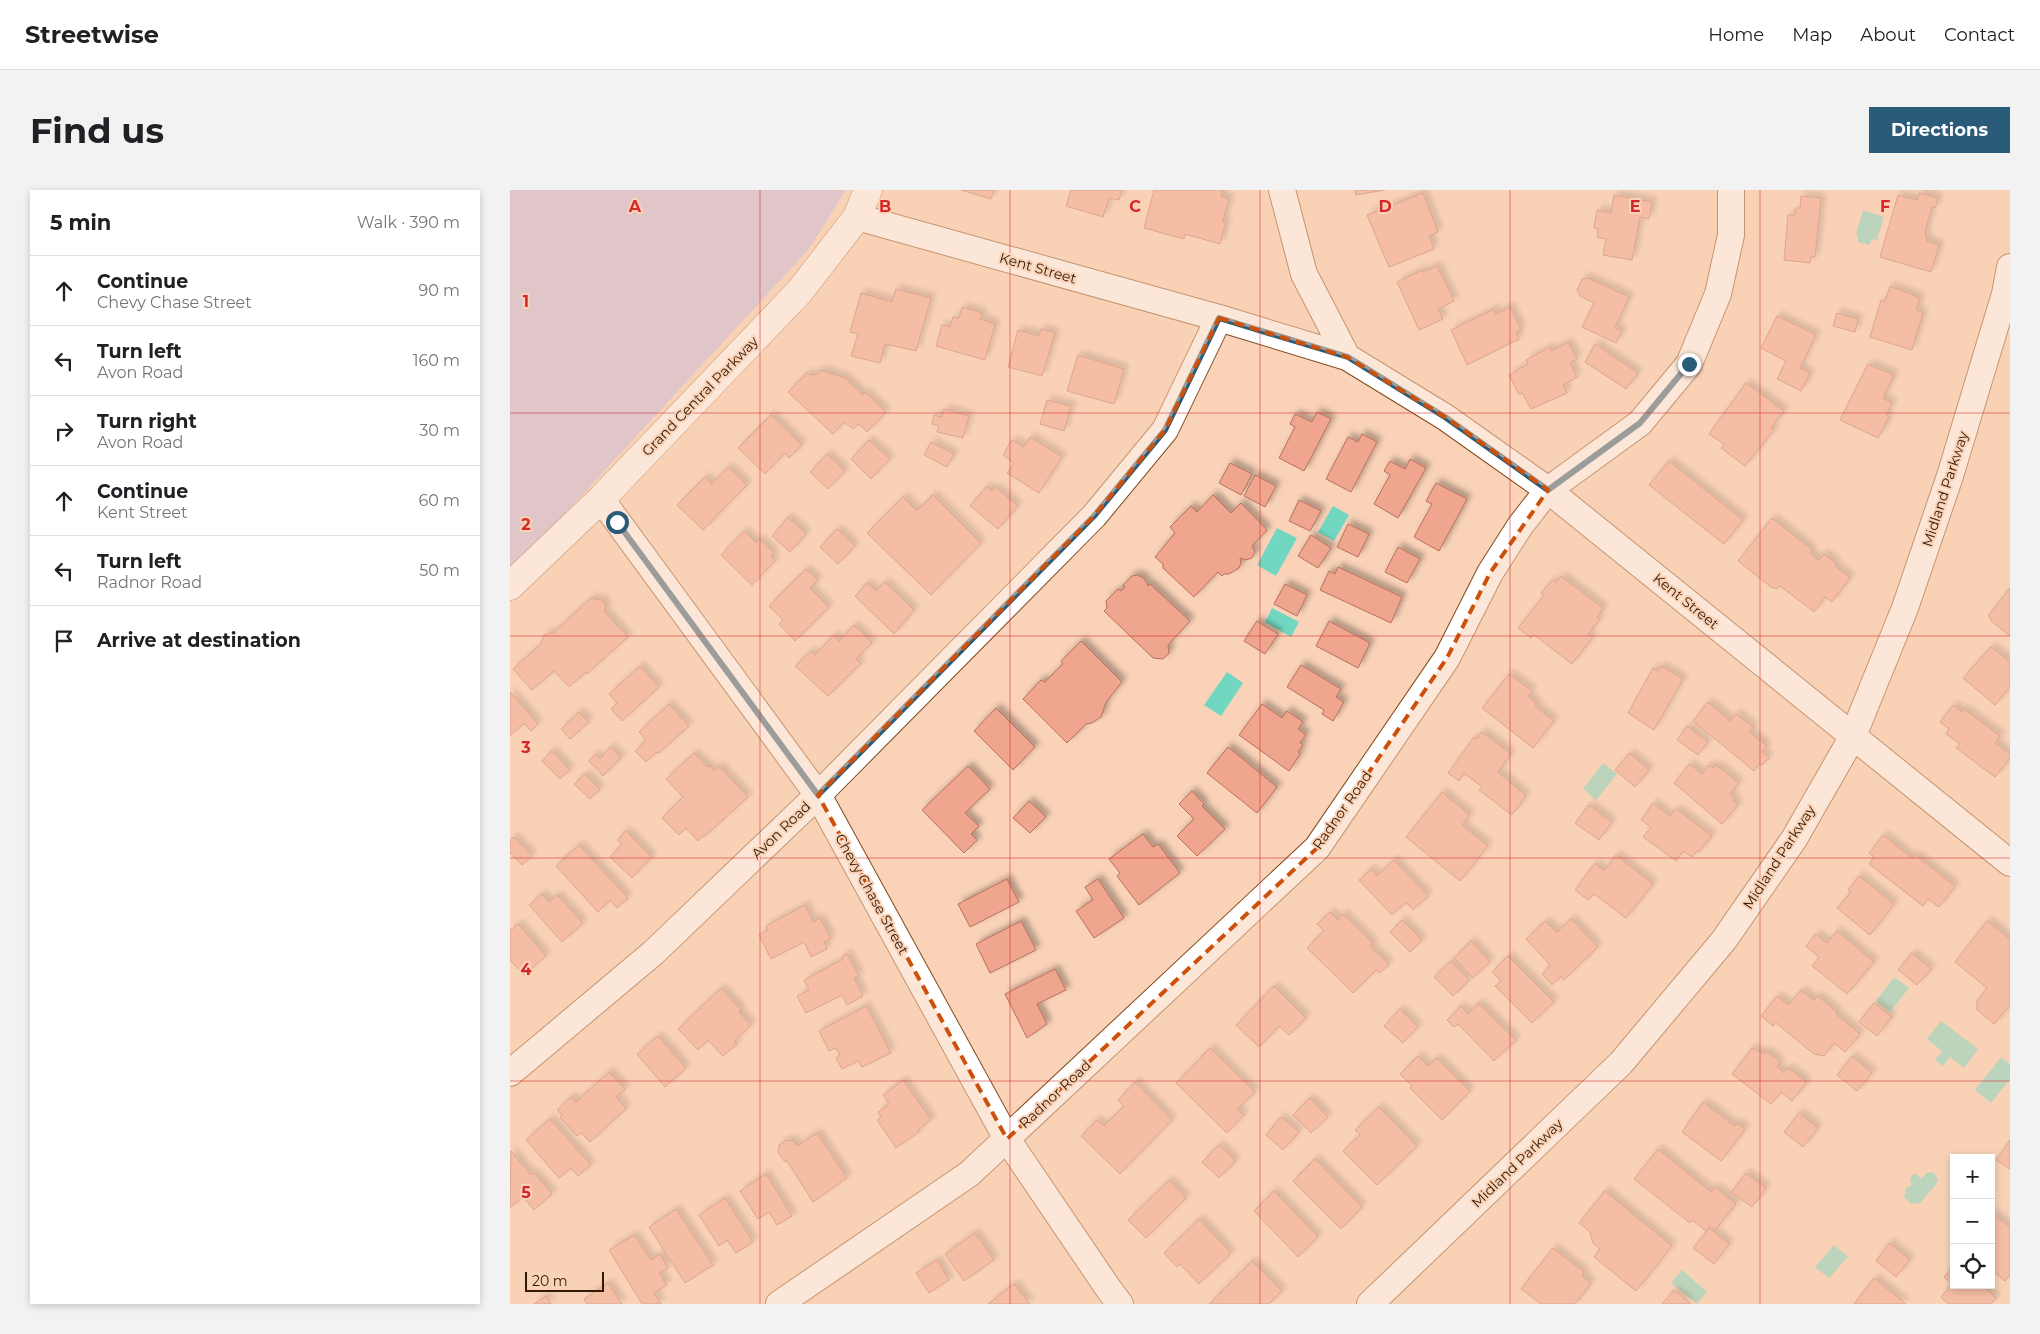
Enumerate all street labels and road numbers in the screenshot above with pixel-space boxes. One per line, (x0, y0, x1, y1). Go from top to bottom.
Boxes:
street label: Kent Street (997, 248, 1079, 288)
street label: Grand Central Parkway (638, 332, 762, 460)
street label: Midland Parkway (1918, 429, 1972, 549)
street label: Kent Street (1650, 569, 1723, 633)
street label: Radnor Road (1308, 767, 1376, 853)
street label: Avon Road (748, 797, 814, 863)
street label: Midland Parkway (1739, 801, 1820, 912)
street label: Chevy Chase Street (831, 830, 913, 958)
street label: Radnor Road (1015, 1056, 1095, 1132)
street label: Midland Parkway (1467, 1114, 1567, 1211)

